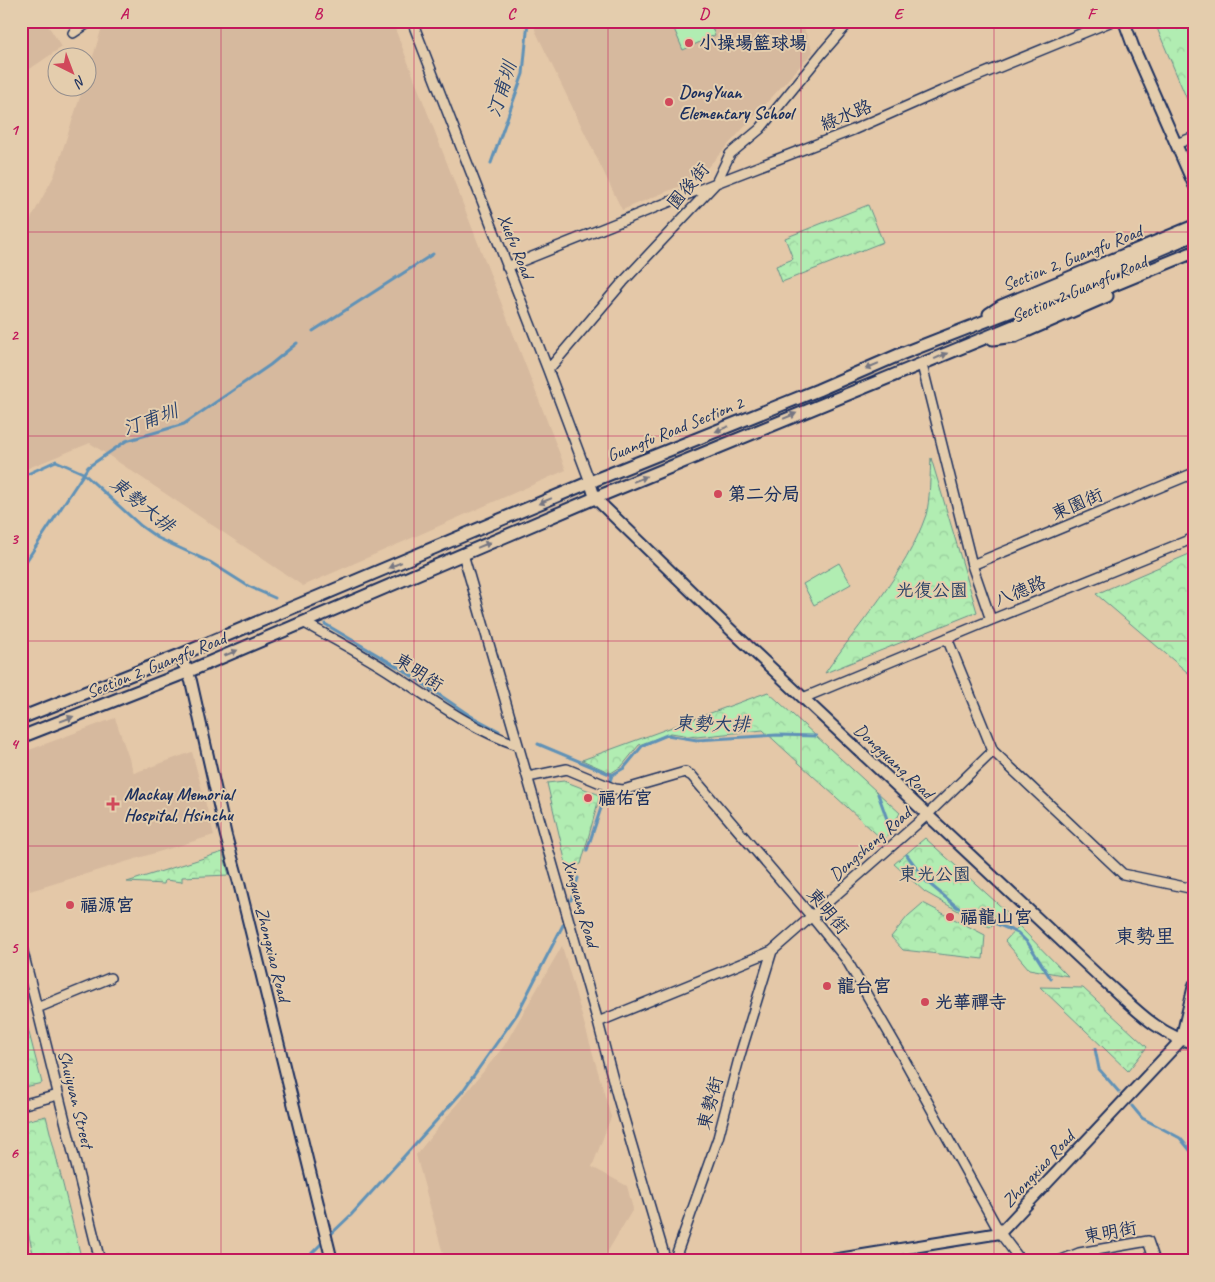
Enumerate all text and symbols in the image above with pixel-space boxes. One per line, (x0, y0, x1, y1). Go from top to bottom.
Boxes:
text: A (120, 4, 130, 24)
text: B (314, 4, 324, 24)
text: C (507, 4, 517, 24)
text: D (699, 4, 710, 24)
text: E (894, 4, 905, 24)
text: F (1087, 4, 1098, 24)
place label: 小操場籃球場 (699, 32, 807, 54)
marker: 小操場籃球場 (683, 37, 695, 49)
north arrow (48, 48, 98, 98)
water label: 汀甫圳 (482, 57, 522, 120)
text: N (70, 72, 89, 92)
place label: DongYuan Elementary School (679, 81, 797, 124)
street label: 綠水路 (817, 95, 875, 135)
marker: DongYuan Elementary School (663, 96, 675, 108)
text: 1 (10, 120, 19, 140)
street label: 園後街 (662, 158, 714, 214)
street label: Xuefu Road (493, 211, 540, 284)
street label: Section 2, Guangfu Road (999, 219, 1148, 296)
street label: Section 2 Guangfu Road (1008, 249, 1153, 327)
text: 2 (10, 325, 19, 345)
one-way arrow (934, 352, 948, 360)
one-way arrow (865, 363, 879, 371)
street label: Guangfu Road Section 2 (604, 391, 748, 466)
water label: 汀甫圳 (119, 398, 183, 441)
one-way arrow (783, 412, 798, 420)
one-way arrow (715, 425, 729, 433)
water label: 東勢大排 (105, 472, 181, 539)
one-way arrow (633, 475, 648, 482)
place label: 第二分局 (728, 483, 800, 505)
street label: 東園街 (1048, 483, 1106, 525)
marker: 第二分局 (712, 488, 724, 500)
one-way arrow (538, 498, 552, 506)
text: 3 (10, 529, 19, 549)
one-way arrow (477, 541, 491, 549)
one-way arrow (388, 561, 402, 569)
street label: 八德路 (991, 571, 1049, 611)
park label: 光復公園 (896, 579, 968, 601)
street label: Section 2, Guangfu Road (83, 626, 232, 703)
street label: 東明街 (390, 648, 448, 696)
one-way arrow (224, 649, 238, 657)
water label: 東勢大排 (674, 711, 752, 737)
one-way arrow (59, 715, 74, 723)
street label: Dongguang Road (850, 719, 941, 805)
text: 4 (10, 734, 19, 754)
place label: Mackay Memorial Hospital, Hsinchu (124, 783, 237, 826)
place label: 福佑宮 (598, 787, 652, 809)
marker: 福佑宮 (582, 792, 594, 804)
marker: Mackay Memorial Hospital, Hsinchu (106, 797, 120, 811)
street label: Dongsheng Road (825, 801, 918, 886)
street label: Xinguang Road (558, 856, 605, 952)
park label: 東光公園 (899, 863, 971, 885)
street label: 東明街 (802, 883, 854, 939)
place label: 福源宮 (80, 894, 134, 916)
marker: 福源宮 (64, 899, 76, 911)
street label: Zhongxiao Road (251, 905, 296, 1006)
place label: 福龍山宮 (960, 906, 1032, 928)
marker: 福龍山宮 (944, 911, 956, 923)
district label: 東勢里 (1115, 924, 1175, 949)
text: 5 (11, 938, 20, 958)
place label: 龍台宮 (837, 975, 891, 997)
marker: 龍台宮 (821, 980, 833, 992)
place label: 光華禪寺 (935, 991, 1007, 1013)
marker: 光華禪寺 (919, 996, 931, 1008)
street label: Shuiyuan Street (53, 1048, 99, 1153)
street label: 東勢街 (692, 1074, 728, 1132)
street label: Zhongxiao Road (997, 1124, 1081, 1212)
text: 6 (10, 1143, 19, 1163)
street label: 東明街 (1082, 1216, 1138, 1248)

